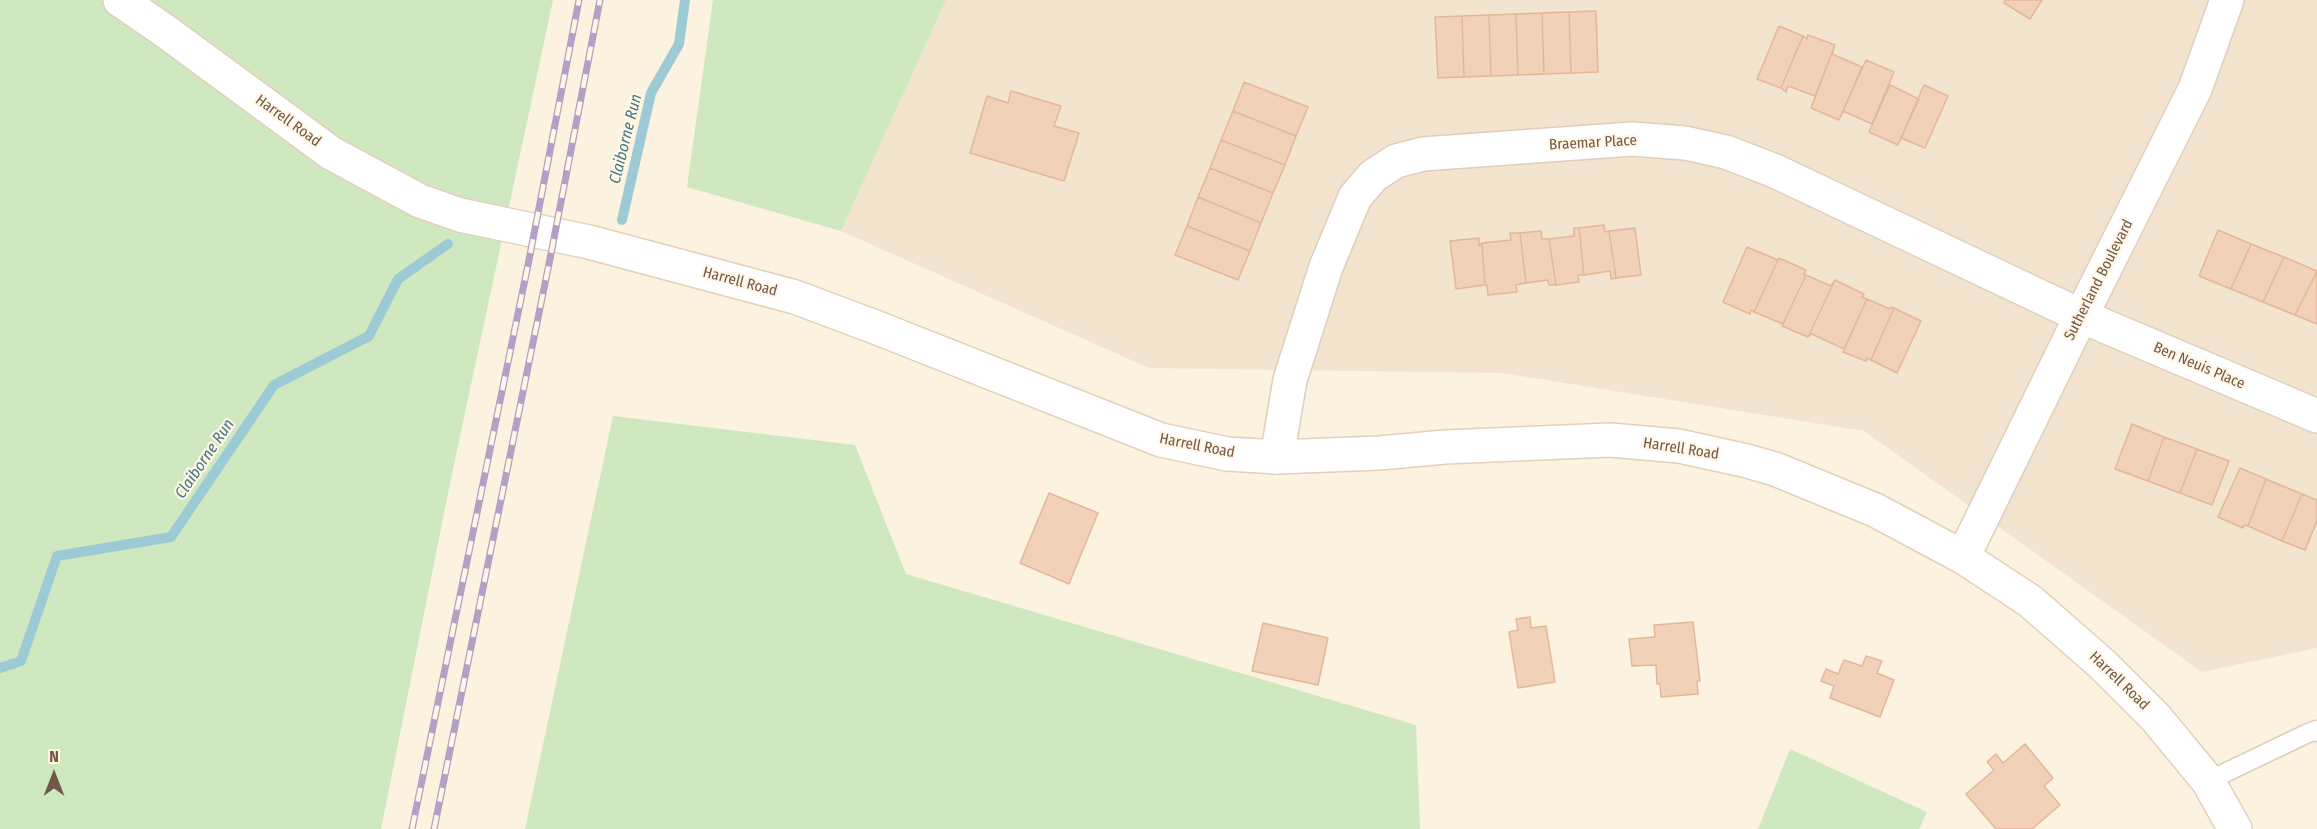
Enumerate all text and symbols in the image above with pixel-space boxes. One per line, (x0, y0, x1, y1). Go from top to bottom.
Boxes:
street label: Harrell Road (252, 91, 324, 151)
water label: Claiborne Run (606, 92, 646, 186)
street label: Braemar Place (1549, 132, 1637, 154)
street label: Sutherland Boulevard (2061, 217, 2137, 343)
street label: Harrell Road (701, 263, 779, 301)
street label: Ben Neuis Place (2151, 339, 2247, 393)
water label: Claiborne Run (171, 416, 239, 502)
street label: Harrell Road (1158, 430, 1236, 462)
street label: Harrell Road (1642, 434, 1720, 464)
street label: Harrell Road (2085, 648, 2153, 714)
north arrow (24, 745, 84, 805)
text: N (49, 747, 59, 766)

